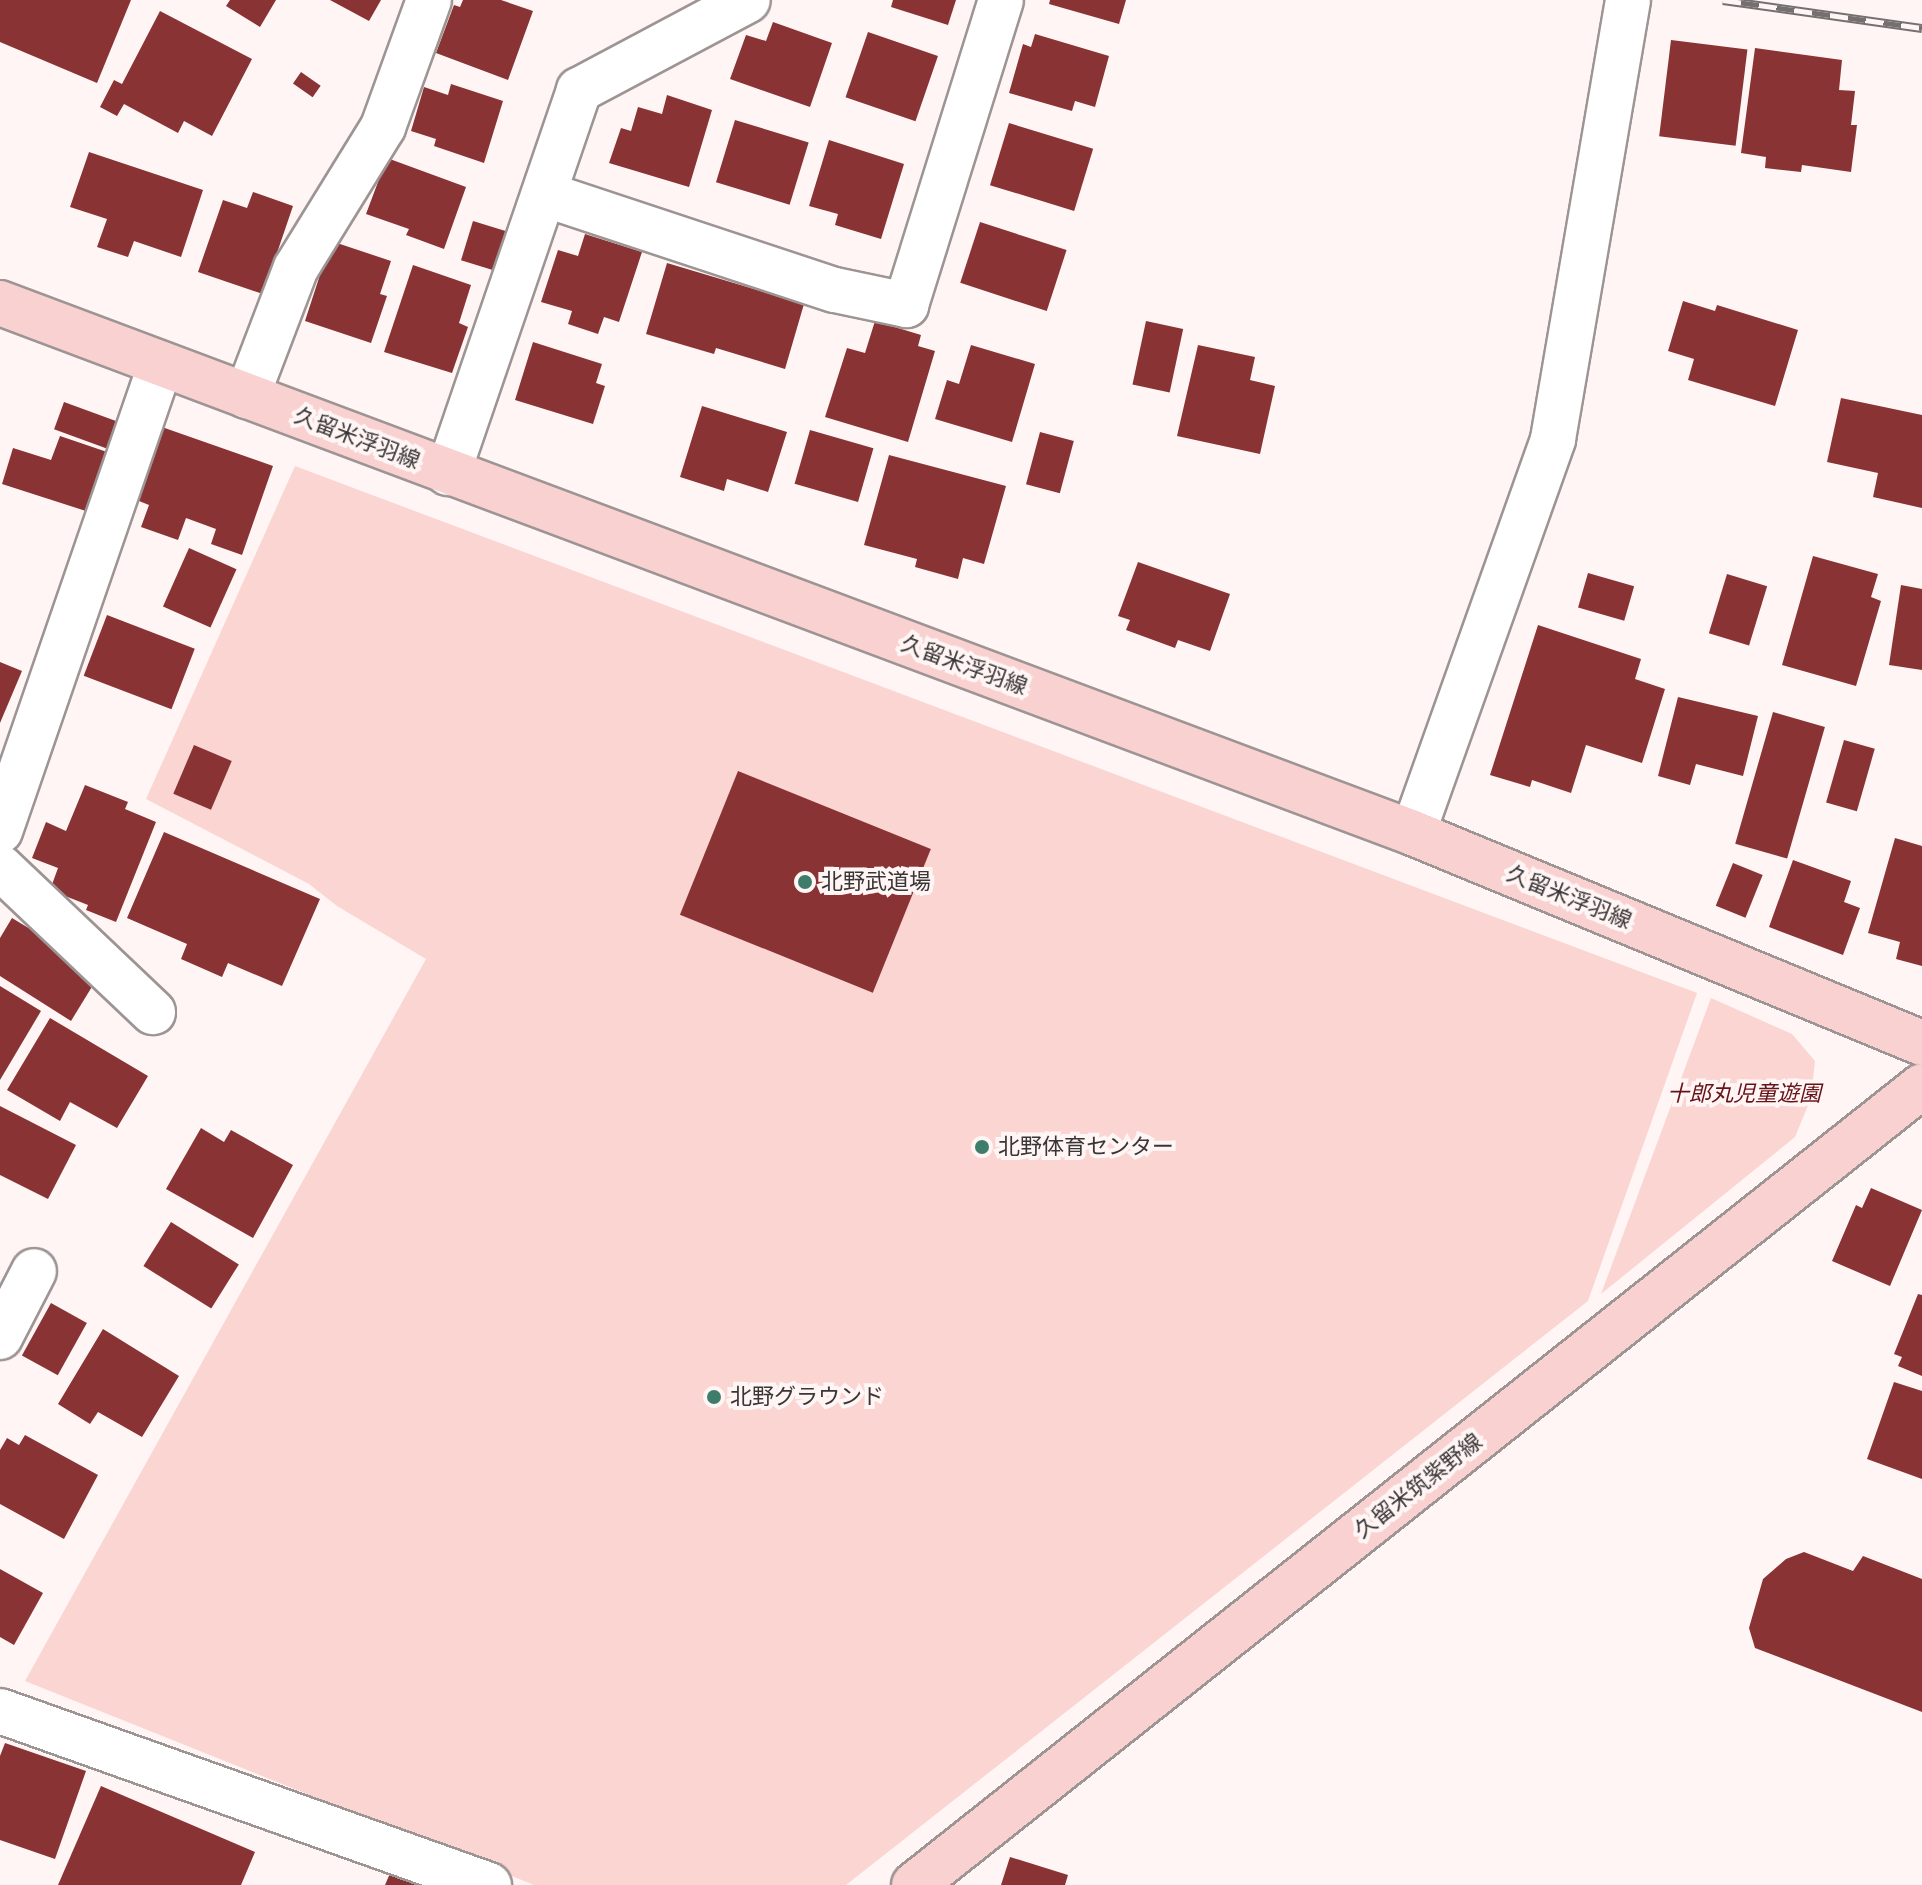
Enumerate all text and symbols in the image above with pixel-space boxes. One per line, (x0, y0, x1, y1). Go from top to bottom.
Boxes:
street label: 久留米浮羽線 (291, 402, 423, 474)
street label: 久留米浮羽線 (897, 630, 1031, 700)
street label: 久留米浮羽線 (1503, 860, 1635, 934)
place label: 北野武道場 (821, 869, 931, 895)
marker: 北野武道場 (796, 873, 814, 891)
park label: 十郎丸児童遊園 (1667, 1081, 1821, 1107)
place label: 北野体育センター (998, 1134, 1174, 1160)
marker: 北野体育センター (973, 1138, 991, 1156)
place label: 北野グラウンド (730, 1384, 884, 1410)
marker: 北野グラウンド (705, 1388, 723, 1406)
street label: 久留米筑紫野線 (1349, 1428, 1487, 1544)

